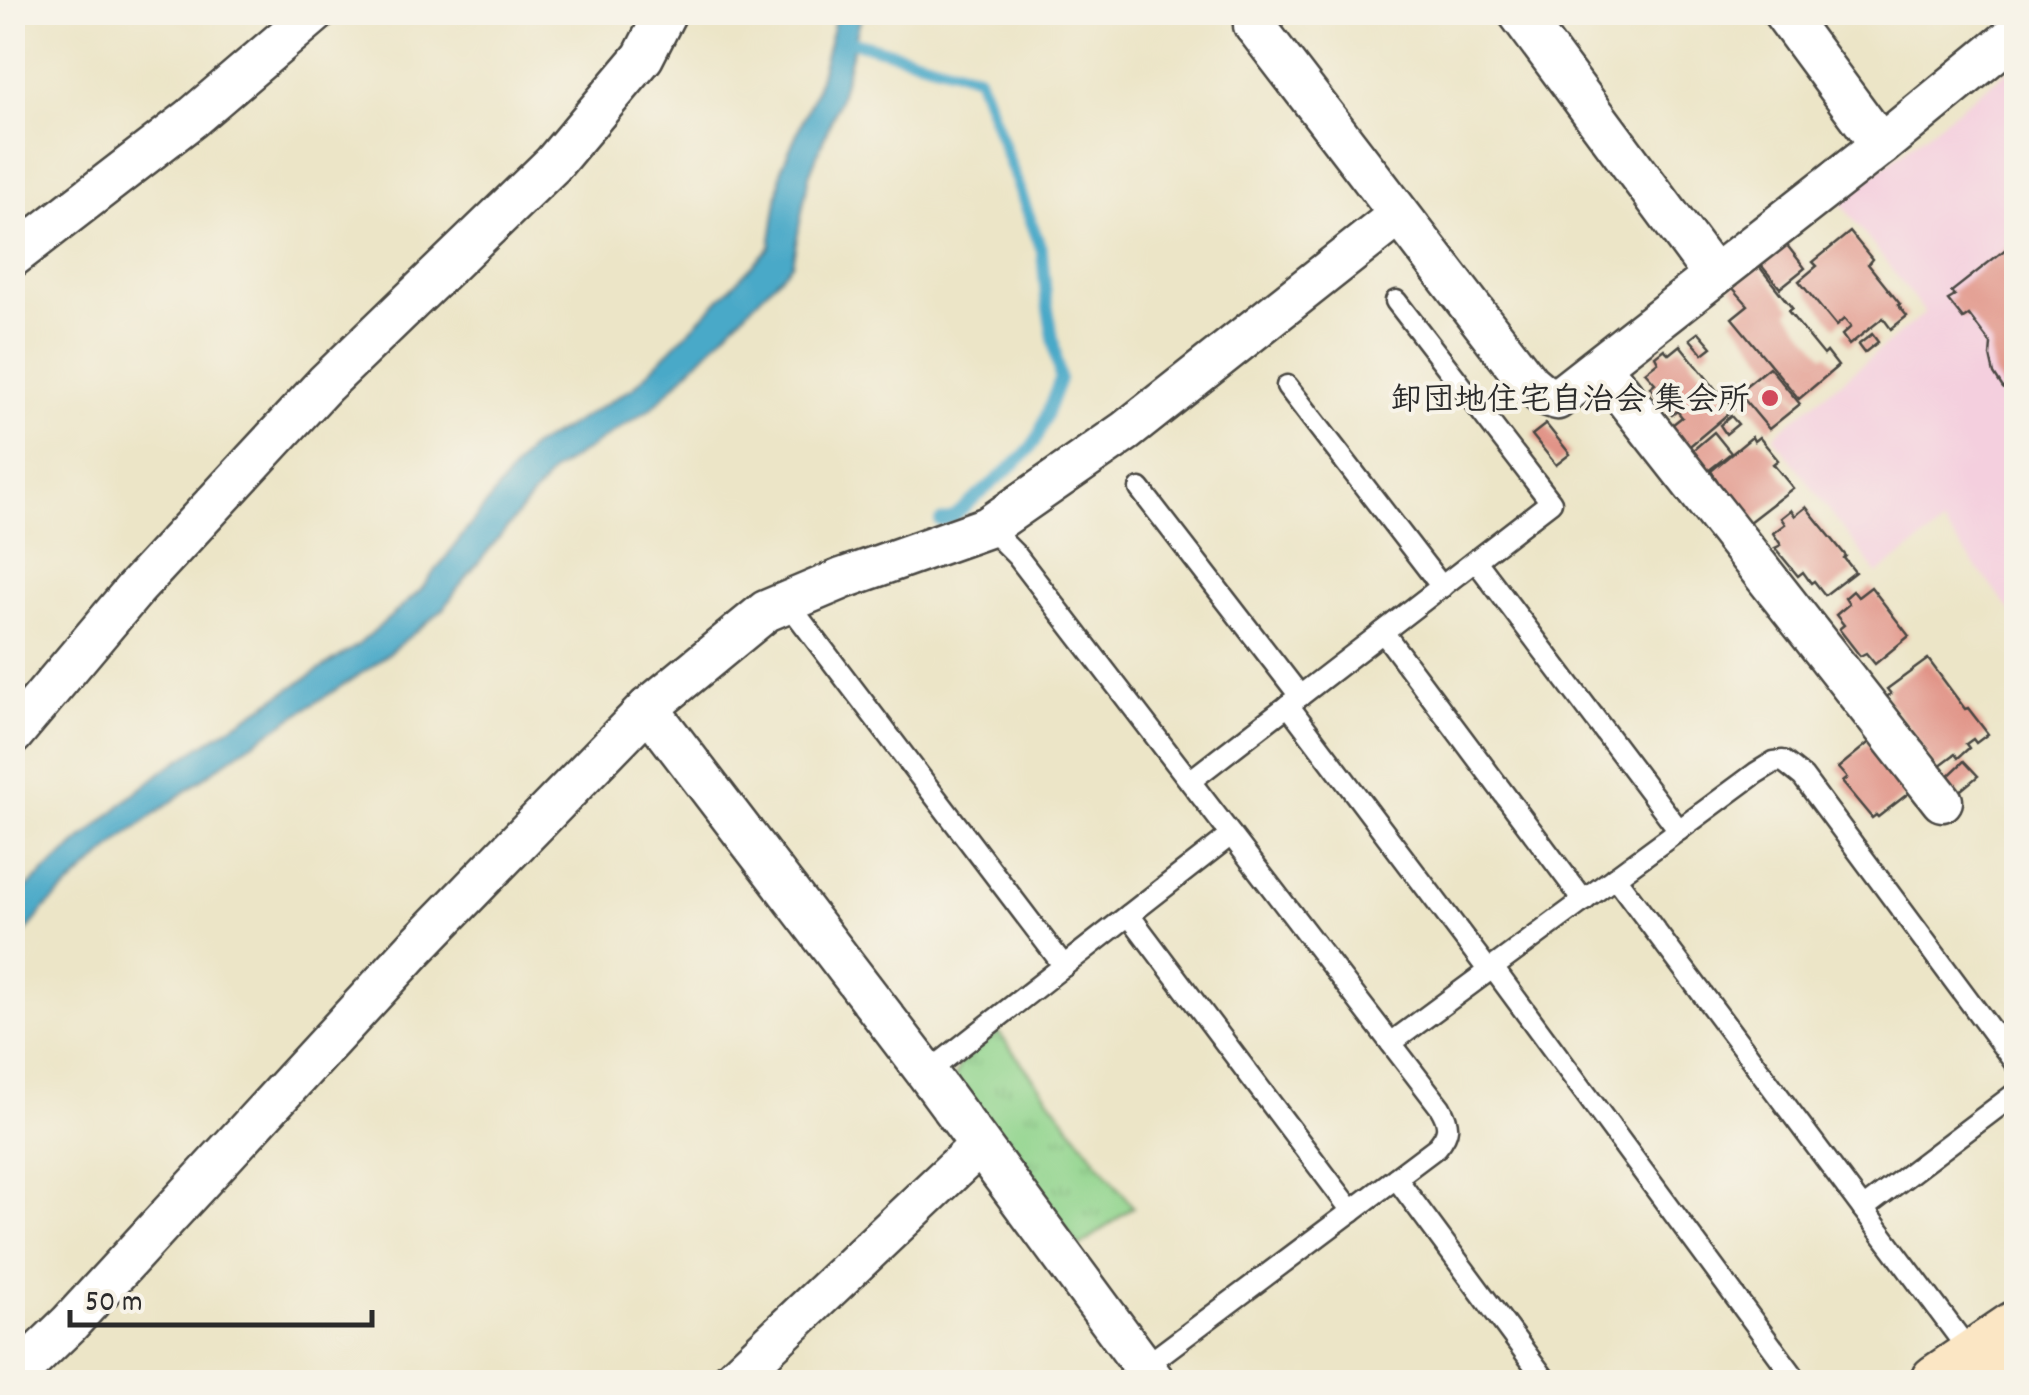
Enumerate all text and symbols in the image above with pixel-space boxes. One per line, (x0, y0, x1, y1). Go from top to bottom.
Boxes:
place label: 卸団地住宅自治会 集会所 (1391, 380, 1750, 426)
marker: 卸団地住宅自治会 集会所 (1759, 387, 1781, 409)
scale bar (70, 1265, 372, 1327)
text: 50 m (85, 1283, 143, 1326)

